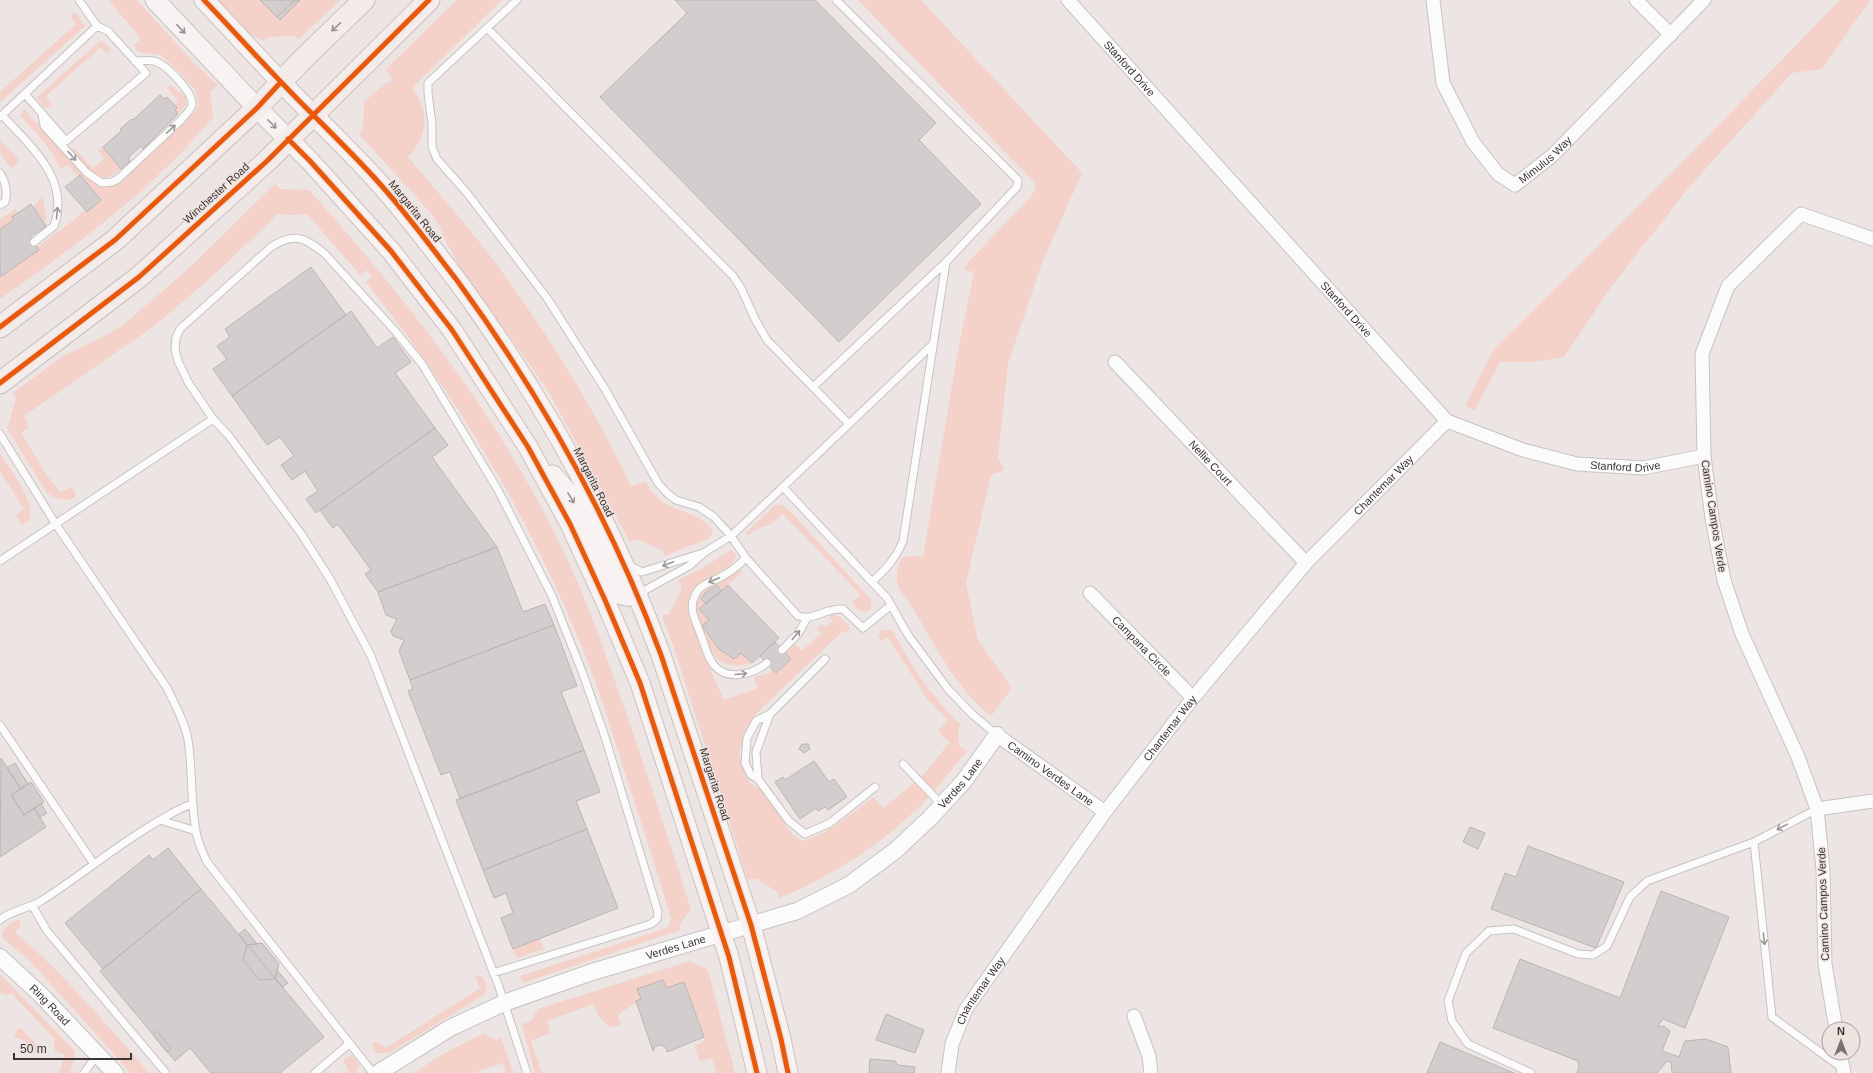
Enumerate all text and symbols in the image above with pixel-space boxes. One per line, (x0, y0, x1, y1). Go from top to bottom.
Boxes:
one-way arrow (331, 22, 341, 32)
one-way arrow (176, 24, 186, 34)
street label: Stanford Drive (1102, 38, 1158, 99)
one-way arrow (267, 119, 277, 129)
one-way arrow (166, 124, 176, 134)
street label: Mimulus Way (1516, 133, 1574, 186)
one-way arrow (67, 151, 76, 161)
street label: Winchester Road (181, 160, 251, 226)
street label: Margarita Road (386, 178, 444, 244)
one-way arrow (53, 207, 60, 220)
street label: Stanford Drive (1318, 279, 1374, 339)
street label: Nellie Court (1187, 438, 1235, 488)
street label: Margarita Road (571, 445, 617, 519)
street label: Chantemar Way (1351, 452, 1416, 517)
street label: Stanford Drive (1590, 459, 1661, 474)
street label: Camino Campos Verde (1699, 459, 1729, 573)
one-way arrow (568, 492, 576, 504)
one-way arrow (663, 560, 675, 568)
one-way arrow (708, 577, 720, 584)
street label: Campana Circle (1110, 613, 1174, 678)
one-way arrow (791, 630, 800, 640)
one-way arrow (734, 670, 747, 677)
street label: Chantemar Way (1141, 693, 1199, 763)
street label: Camino Verdes Lane (1005, 739, 1096, 808)
street label: Margarita Road (698, 746, 732, 822)
street label: Verdes Lane (936, 756, 984, 811)
one-way arrow (1776, 824, 1788, 831)
street label: Camino Campos Verde (1815, 847, 1831, 961)
one-way arrow (1760, 932, 1768, 945)
street label: Verdes Lane (644, 933, 707, 962)
street label: Chantemar Way (954, 954, 1007, 1027)
street label: Ring Road (27, 982, 72, 1028)
north arrow (1821, 1021, 1861, 1061)
text: N (1837, 1025, 1845, 1037)
scale bar (14, 1035, 131, 1061)
text: 50 m (20, 1042, 47, 1056)

